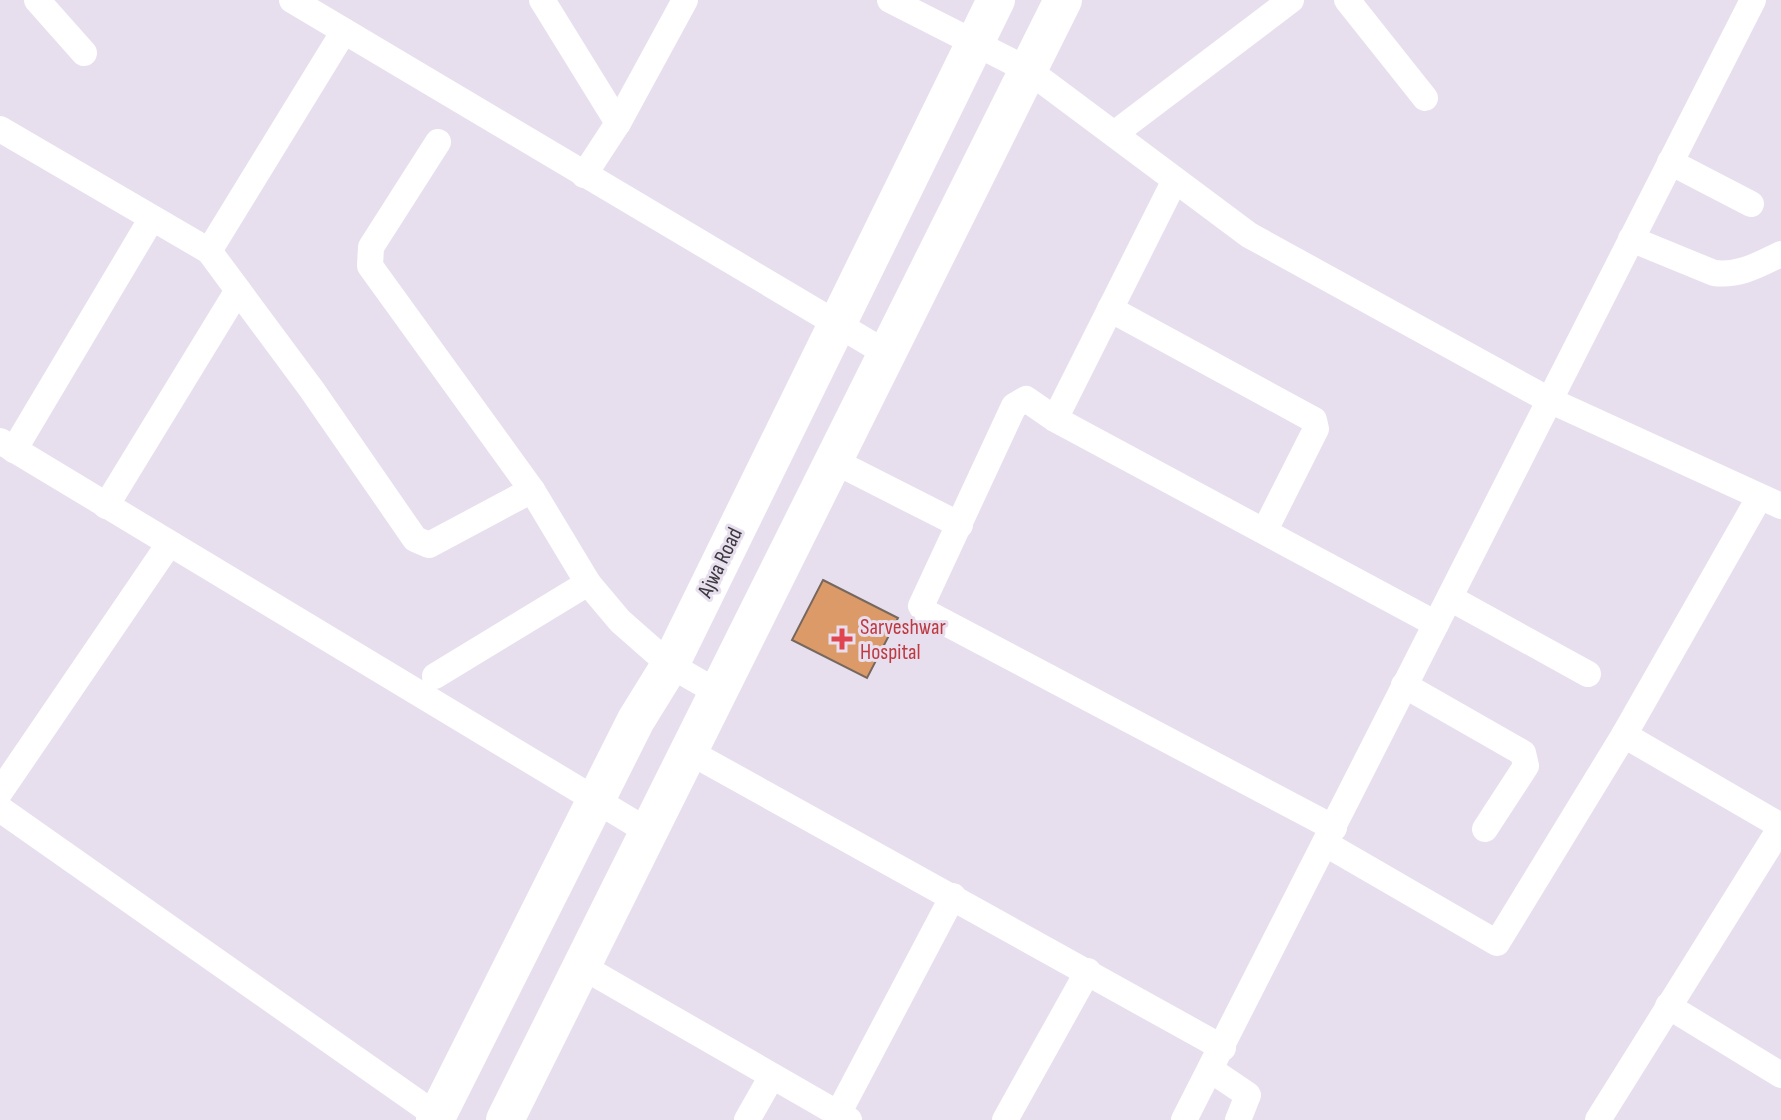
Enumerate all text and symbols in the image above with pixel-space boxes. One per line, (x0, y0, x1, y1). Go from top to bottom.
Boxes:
street label: Ajwa Road (691, 523, 749, 603)
place label: Sarveshwar Hospital (860, 614, 946, 666)
marker: Sarveshwar Hospital (831, 628, 853, 650)

